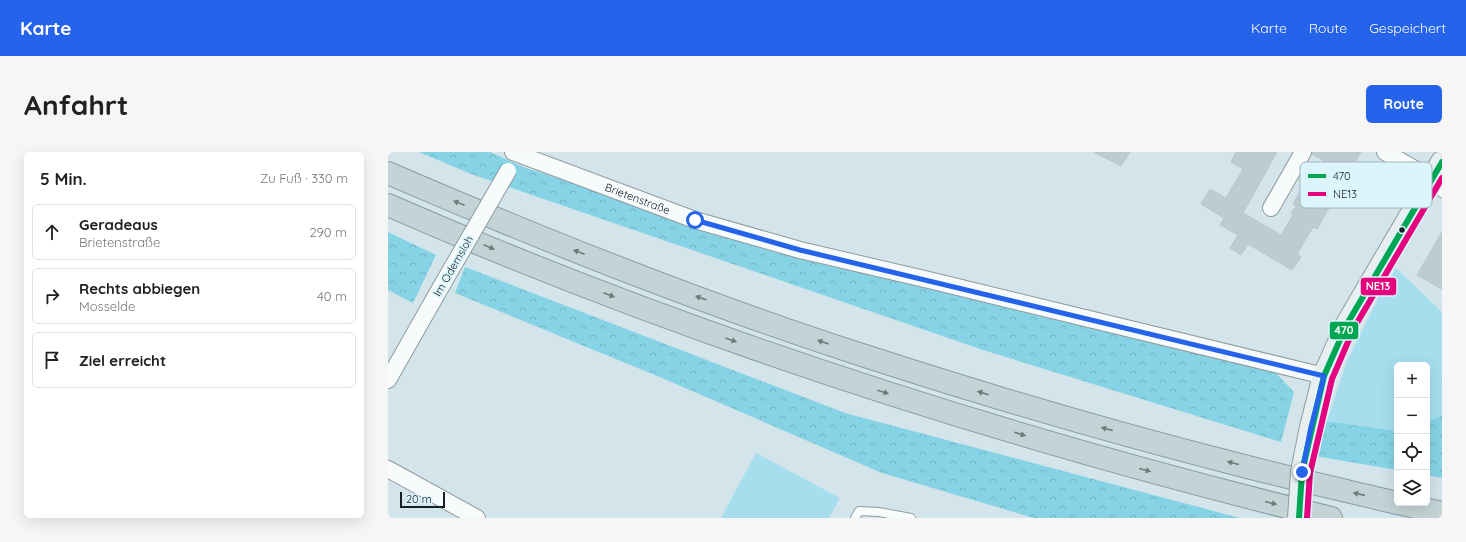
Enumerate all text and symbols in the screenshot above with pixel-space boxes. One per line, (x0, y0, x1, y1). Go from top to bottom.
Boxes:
text: Karte (20, 16, 72, 40)
text: Karte (1251, 19, 1287, 37)
text: Route (1309, 19, 1347, 37)
text: Gespeichert (1369, 19, 1446, 37)
button: Route (1366, 85, 1442, 123)
text: Anfahrt (24, 87, 128, 122)
legend (1300, 162, 1432, 208)
text: 5 Min. (40, 168, 87, 189)
text: 470 (1333, 169, 1351, 183)
text: Zu Fuß · 330 m (260, 170, 348, 186)
street label: Brietenstraße (603, 180, 672, 217)
text: NE13 (1333, 187, 1357, 201)
one-way arrow (452, 200, 464, 206)
route start (686, 211, 704, 229)
text: Geradeaus (79, 215, 158, 234)
icon: ahead (41, 221, 63, 243)
text: 290 m (309, 224, 347, 240)
unlabelled marker (1397, 225, 1407, 235)
street label: Im Odemsloh (430, 233, 476, 299)
text: Brietenstraße (79, 234, 160, 250)
one-way arrow (483, 244, 495, 250)
one-way arrow (573, 249, 585, 255)
line badge: NE13 (1360, 277, 1397, 296)
text: Rechts abbiegen (79, 279, 200, 298)
text: NE13 (1366, 279, 1390, 293)
icon: right (41, 285, 63, 307)
text: 40 m (317, 288, 347, 304)
one-way arrow (604, 293, 616, 299)
one-way arrow (694, 295, 706, 301)
text: Mosselde (79, 298, 135, 314)
line badge: 470 (1329, 321, 1359, 340)
text: 470 (1335, 323, 1354, 337)
one-way arrow (726, 337, 738, 343)
one-way arrow (817, 338, 829, 344)
icon: arrive (41, 349, 63, 371)
text: Ziel erreicht (79, 351, 166, 370)
map controls (1394, 362, 1430, 506)
button: + (1394, 362, 1430, 398)
one-way arrow (877, 389, 889, 395)
one-way arrow (976, 390, 988, 396)
button: − (1394, 398, 1430, 434)
one-way arrow (1101, 426, 1113, 432)
one-way arrow (1015, 431, 1027, 437)
button: locate (1394, 434, 1430, 470)
one-way arrow (1226, 460, 1239, 466)
route end (1293, 463, 1311, 481)
one-way arrow (1139, 468, 1151, 474)
button: layers (1394, 470, 1430, 506)
scale bar (400, 490, 445, 509)
one-way arrow (1353, 491, 1365, 497)
text: 20 m (406, 492, 432, 506)
one-way arrow (1265, 501, 1277, 507)

